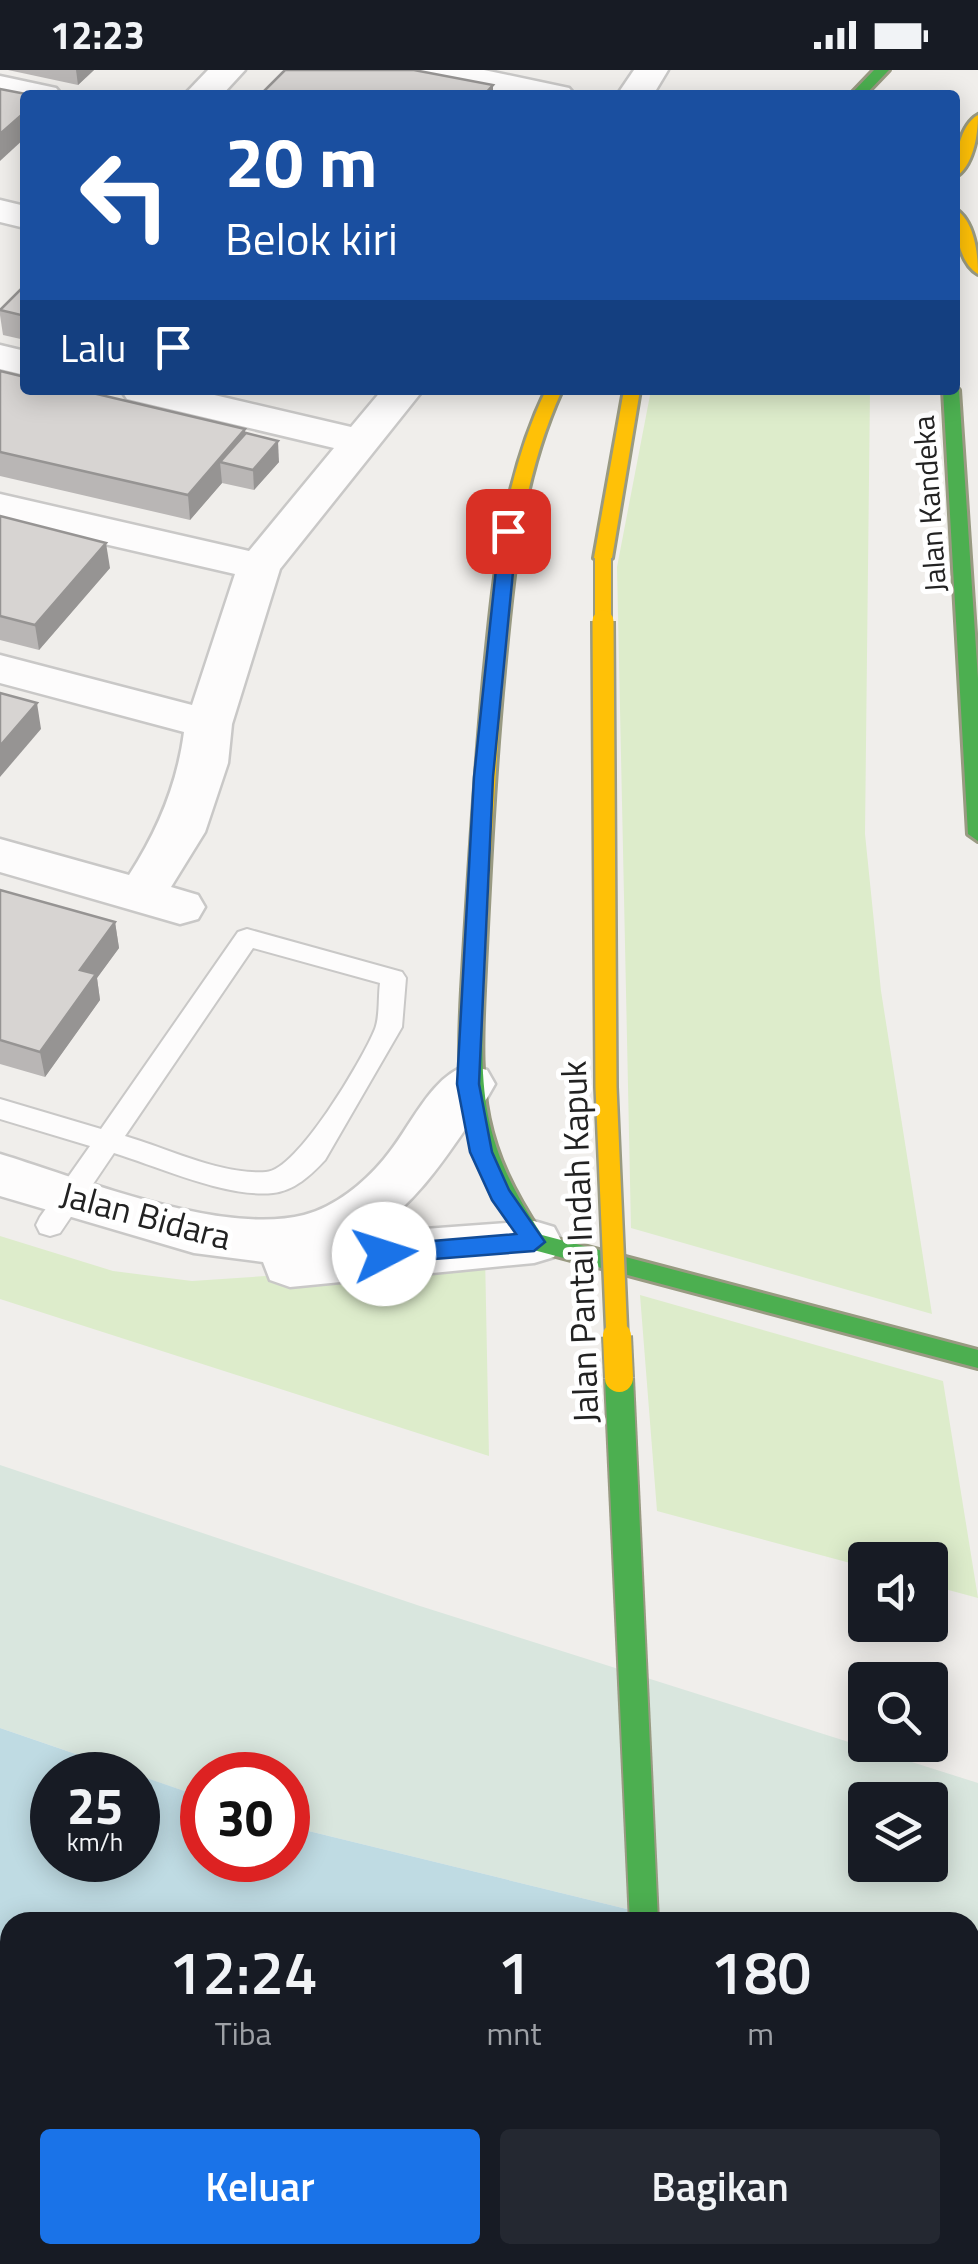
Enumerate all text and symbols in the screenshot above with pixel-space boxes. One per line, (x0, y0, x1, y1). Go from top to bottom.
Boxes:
text: 12:23 (50, 6, 145, 64)
text: 20 m (225, 108, 378, 214)
icon: left (60, 130, 190, 260)
text: Belok kiri (225, 204, 398, 272)
text: Lalu (60, 319, 126, 377)
icon: arrive (146, 320, 201, 375)
street label: Jalan Kandeka (900, 414, 958, 594)
pin (466, 489, 551, 574)
icon: arrive (481, 504, 536, 559)
street label: Jalan Pantai Indah Kapuk (546, 1059, 612, 1424)
street label: Jalan Bidara (55, 1166, 237, 1264)
position arrow (332, 1202, 436, 1306)
map controls (848, 1542, 948, 1882)
button: sound (848, 1542, 948, 1642)
button: search (848, 1662, 948, 1762)
speed limit sign: 30 (180, 1752, 310, 1882)
text: 25 (67, 1767, 123, 1843)
button: layers (848, 1782, 948, 1882)
text: km/h (67, 1823, 123, 1861)
text: 12:24 (169, 1926, 318, 2017)
text: 1 (497, 1926, 531, 2017)
text: 180 (710, 1926, 811, 2017)
text: Tiba (215, 2009, 272, 2057)
text: mnt (486, 2009, 541, 2057)
text: m (747, 2009, 774, 2057)
button: Keluar (40, 2129, 480, 2244)
button: Bagikan (500, 2129, 940, 2244)

